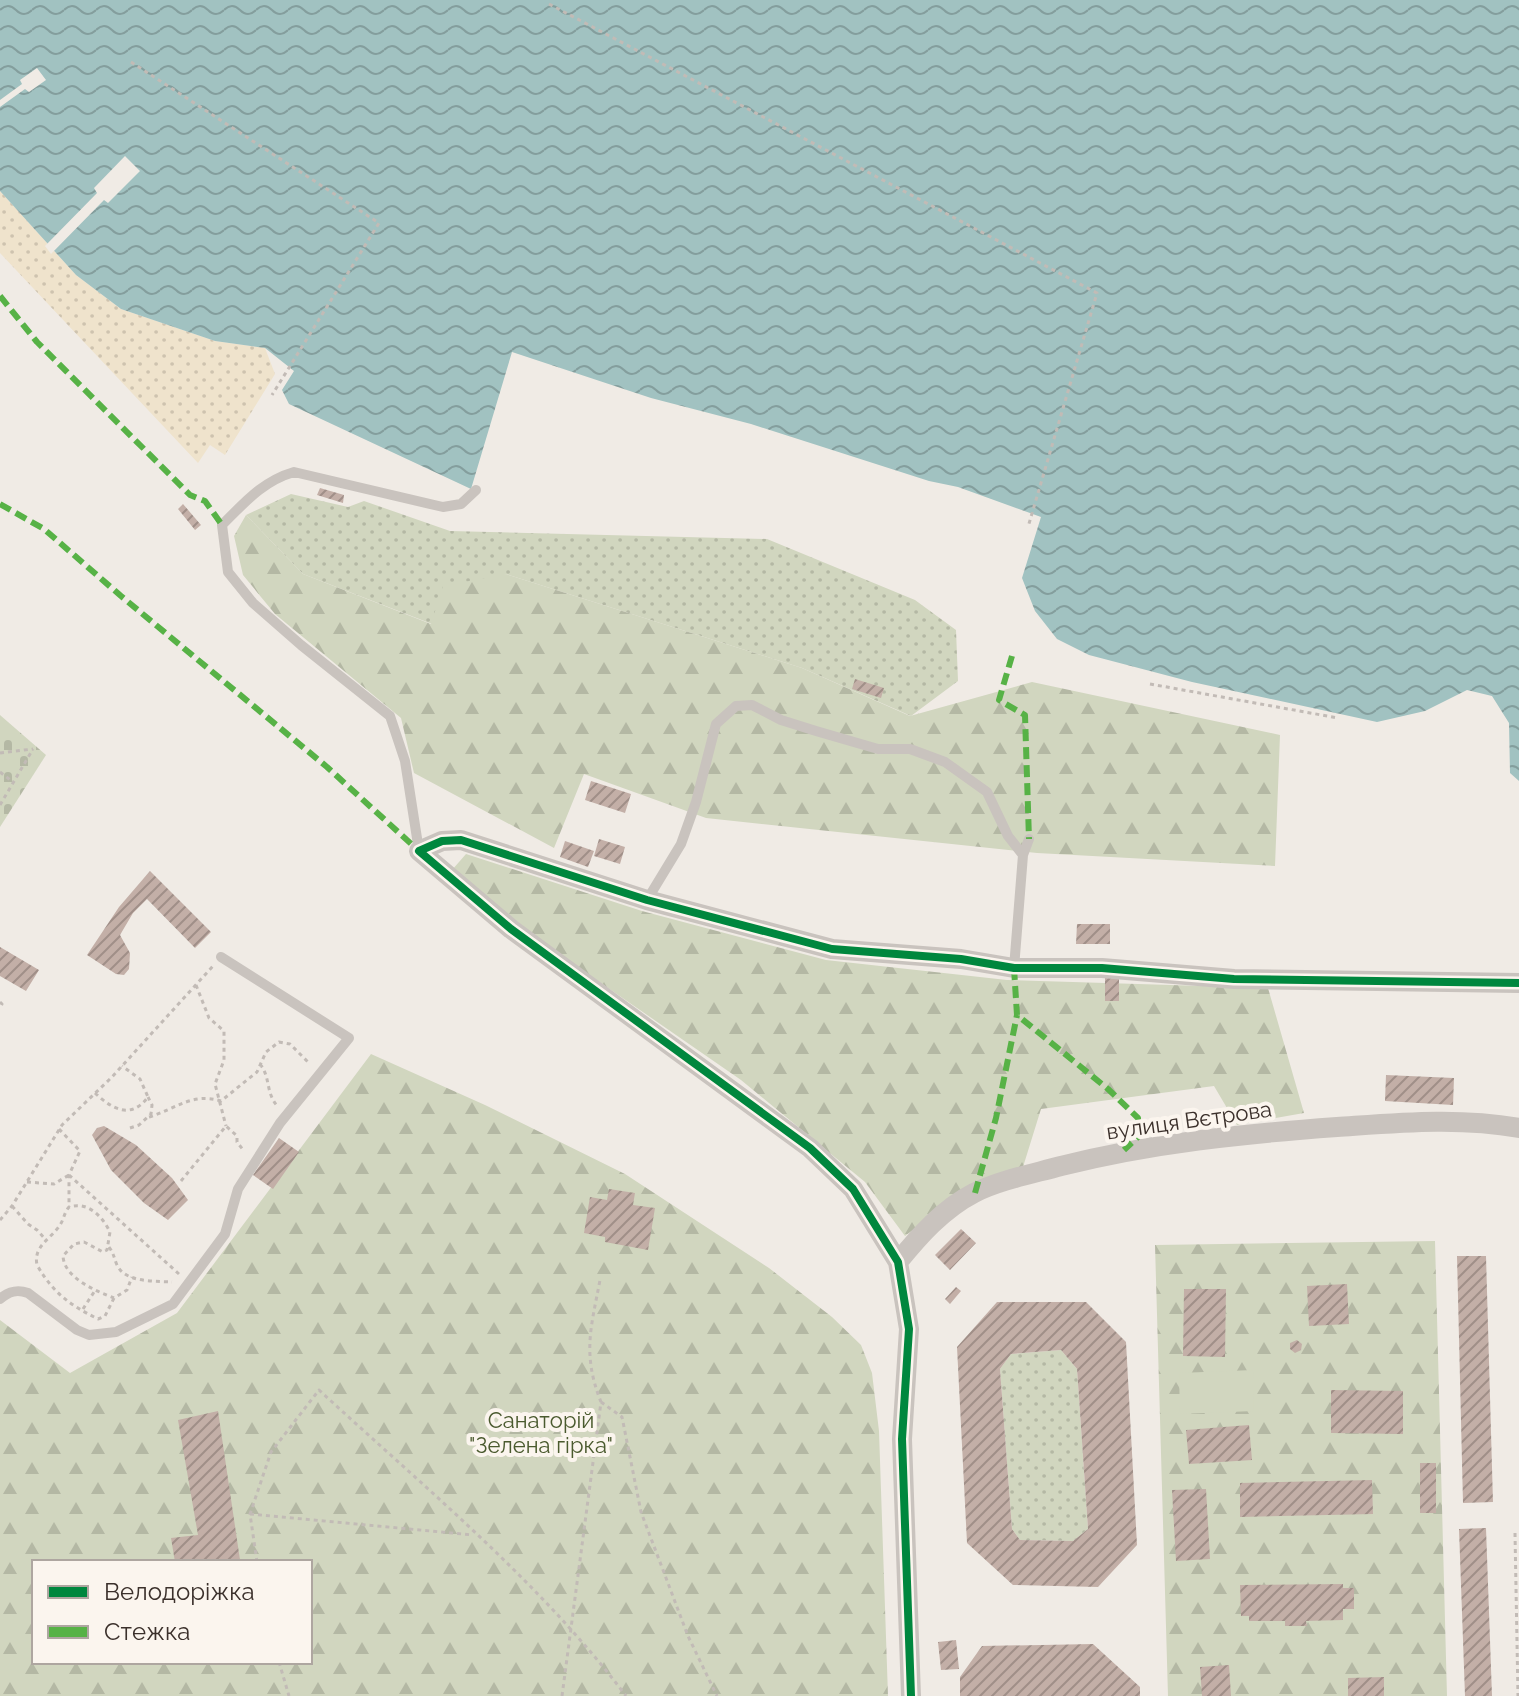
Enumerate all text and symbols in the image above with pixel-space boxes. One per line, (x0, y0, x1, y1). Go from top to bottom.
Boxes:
street label: вулиця Вєтрова (1105, 1096, 1273, 1144)
park label: Санаторій "Зелена гірка" (469, 1407, 613, 1458)
legend (32, 1560, 312, 1664)
text: Велодоріжка (104, 1577, 255, 1606)
text: Стежка (104, 1617, 190, 1646)

